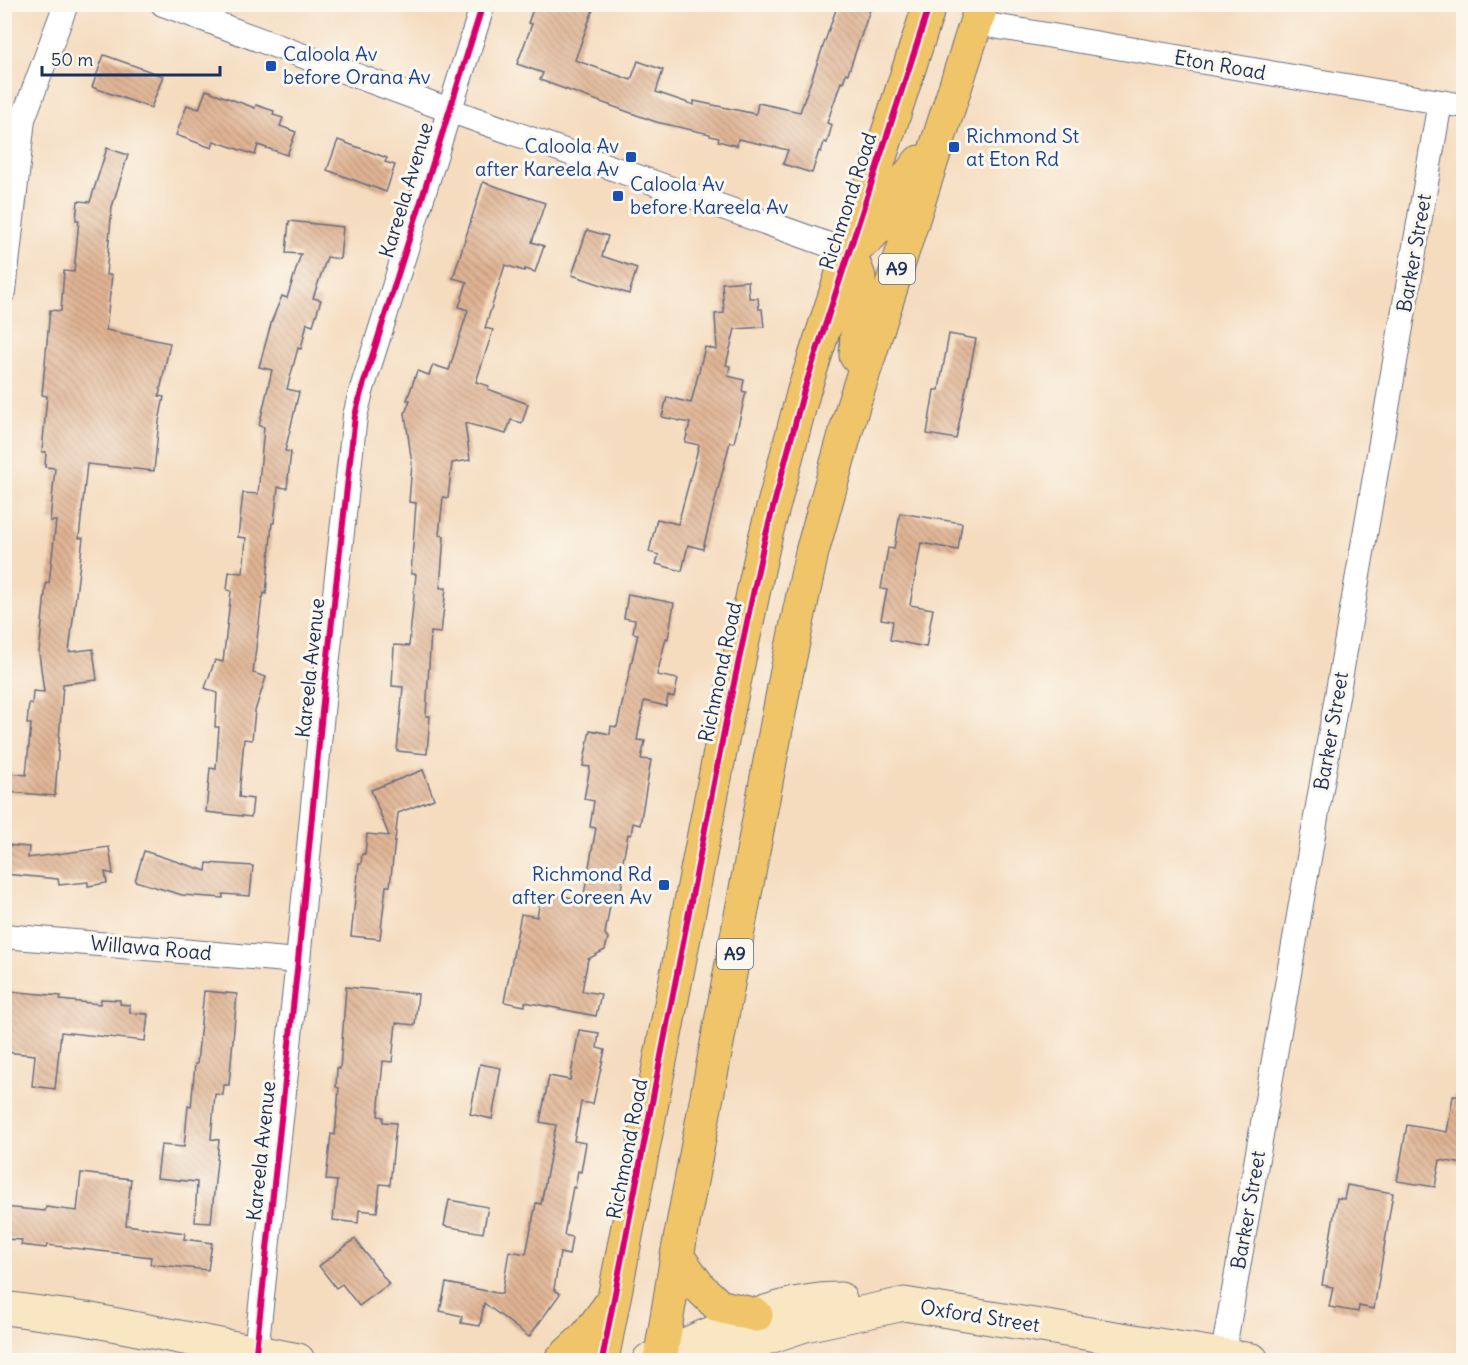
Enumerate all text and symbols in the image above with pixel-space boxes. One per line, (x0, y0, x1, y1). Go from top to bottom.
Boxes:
scale bar (42, 39, 220, 77)
place label: Caloola Av before Orana Av (283, 41, 431, 89)
street label: Eton Road (1172, 44, 1268, 85)
text: 50 m (51, 48, 93, 71)
marker: Caloola Av before Orana Av (264, 59, 278, 73)
street label: Kareela Avenue (373, 119, 438, 261)
place label: Richmond St at Eton Rd (966, 123, 1080, 171)
street label: Richmond Road (814, 129, 882, 273)
place label: Caloola Av after Kareela Av (475, 133, 619, 181)
marker: Richmond St at Eton Rd (947, 140, 961, 154)
marker: Caloola Av after Kareela Av (624, 150, 638, 164)
place label: Caloola Av before Kareela Av (630, 171, 789, 219)
marker: Caloola Av before Kareela Av (611, 189, 625, 203)
street label: Barker Street (1391, 192, 1436, 314)
road number: A9 (879, 254, 915, 284)
street label: Kareela Avenue (290, 597, 329, 739)
street label: Richmond Road (692, 599, 747, 744)
street label: Barker Street (1308, 670, 1353, 792)
place label: Richmond Rd after Coreen Av (512, 861, 652, 909)
marker: Richmond Rd after Coreen Av (657, 878, 671, 892)
street label: Willawa Road (89, 930, 213, 965)
road number: A9 (717, 939, 753, 969)
street label: Richmond Road (601, 1076, 652, 1221)
street label: Kareela Avenue (241, 1080, 280, 1222)
street label: Barker Street (1225, 1149, 1270, 1271)
street label: Oxford Street (919, 1294, 1042, 1337)

